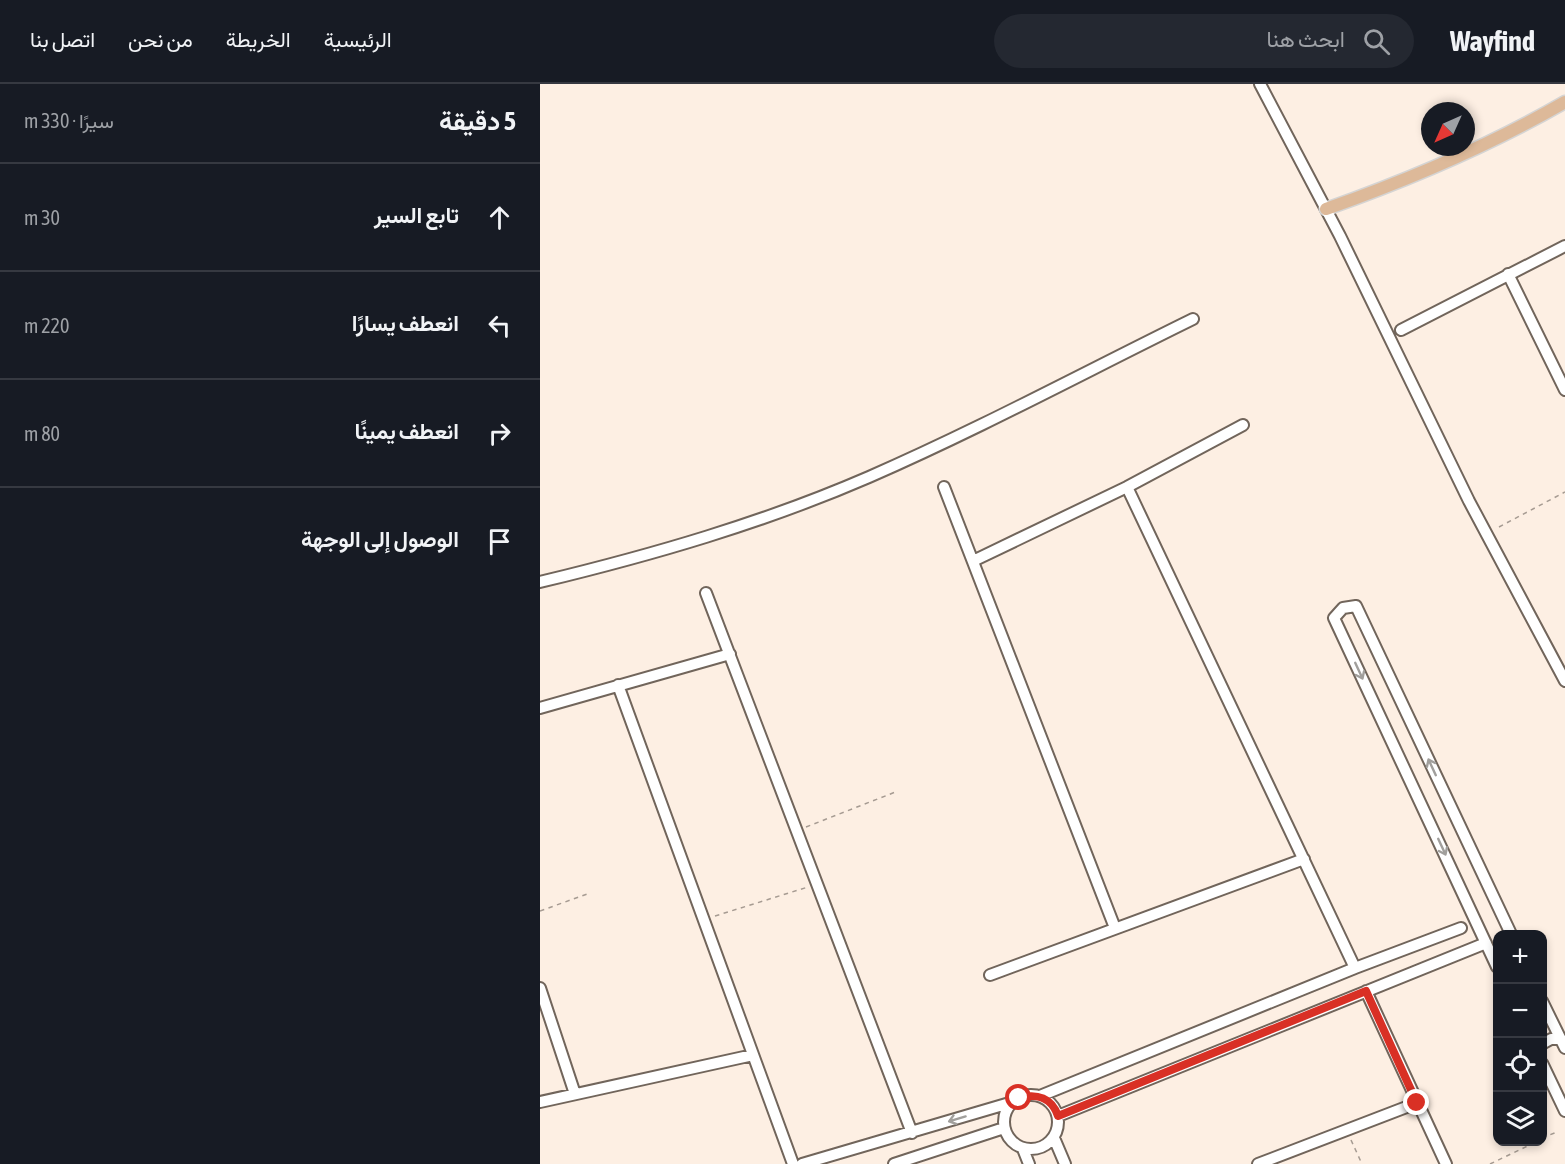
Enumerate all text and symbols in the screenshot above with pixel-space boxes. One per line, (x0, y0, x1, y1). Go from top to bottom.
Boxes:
search box (994, 14, 1414, 68)
icon: search (1360, 25, 1393, 58)
text: Wayfind (1450, 25, 1535, 57)
text: ابحث هنا (1266, 26, 1345, 52)
text: اتصل بنا (30, 27, 95, 51)
text: من نحن (128, 27, 193, 51)
text: الخريطة (226, 27, 291, 51)
text: الرئيسية (324, 27, 392, 51)
north arrow (1421, 102, 1475, 156)
text: 5 دقيقة (439, 106, 516, 136)
text: سيرًا · 330 m (24, 109, 114, 132)
icon: ahead (483, 201, 516, 234)
text: تابع السير (374, 202, 459, 228)
text: 30 m (24, 206, 60, 229)
icon: left (483, 309, 516, 342)
text: انعطف يسارًا (352, 310, 459, 336)
text: 220 m (24, 314, 69, 337)
icon: right (483, 417, 516, 450)
text: انعطف يمينًا (355, 418, 459, 444)
text: 80 m (24, 422, 60, 445)
icon: arrive (483, 525, 516, 558)
text: الوصول إلى الوجهة (301, 526, 459, 552)
one-way arrow (1354, 661, 1365, 679)
one-way arrow (1426, 759, 1438, 777)
one-way arrow (1436, 838, 1448, 856)
map controls (1493, 930, 1547, 1146)
button: + (1493, 930, 1547, 984)
button: − (1493, 984, 1547, 1038)
button: locate (1493, 1038, 1547, 1092)
route start (1005, 1084, 1031, 1110)
route end (1403, 1089, 1429, 1115)
button: layers (1493, 1092, 1547, 1146)
one-way arrow (948, 1114, 967, 1125)

